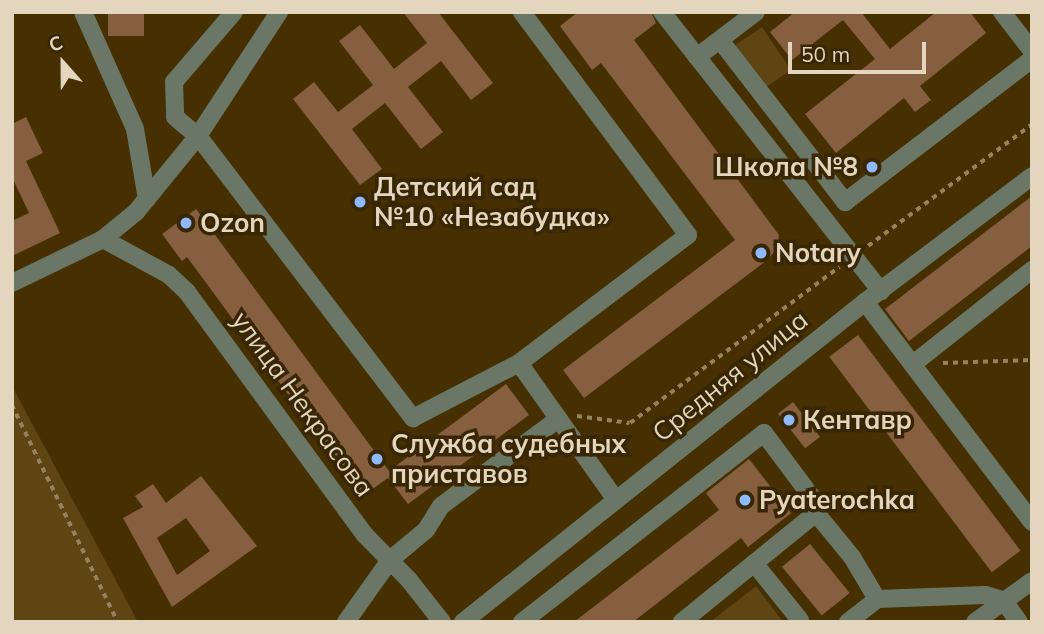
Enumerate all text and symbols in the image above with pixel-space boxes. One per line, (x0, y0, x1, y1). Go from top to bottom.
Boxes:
north arrow (28, 28, 98, 98)
scale bar (792, 28, 930, 72)
text: С (45, 30, 66, 57)
text: 50 m (801, 41, 850, 67)
place label: Школа №8 (715, 151, 858, 183)
marker: Школа №8 (864, 159, 880, 175)
place label: Детский сад №10 «Незабудка» (374, 171, 610, 232)
marker: Детский сад №10 «Незабудка» (352, 194, 368, 210)
place label: Ozon (200, 207, 265, 239)
marker: Ozon (178, 215, 194, 231)
place label: Notary (775, 237, 861, 269)
marker: Notary (753, 245, 769, 261)
street label: Средняя улица (646, 304, 814, 448)
street label: улица Некрасова (225, 305, 381, 503)
place label: Кентавр (803, 404, 912, 436)
marker: Кентавр (781, 412, 797, 428)
place label: Служба судебных приставов (391, 428, 626, 490)
marker: Служба судебных приставов (369, 451, 385, 467)
place label: Pyaterochka (759, 484, 915, 516)
marker: Pyaterochka (737, 492, 753, 508)

